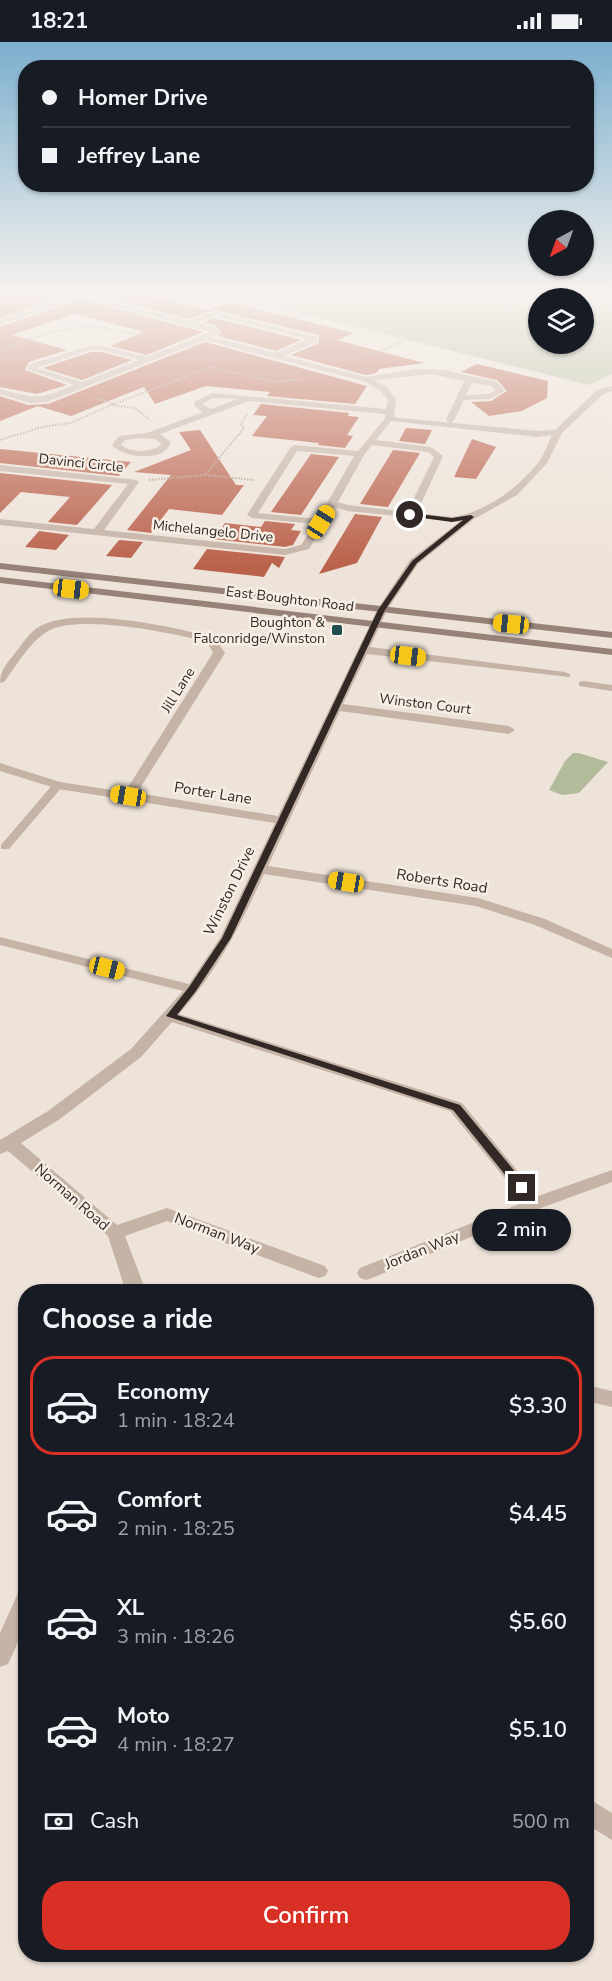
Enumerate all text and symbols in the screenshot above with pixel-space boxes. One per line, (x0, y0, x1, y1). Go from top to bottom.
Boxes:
text: 18:21 (30, 6, 88, 36)
text: Homer Drive (78, 83, 208, 113)
text: Jeffrey Lane (78, 141, 200, 171)
north arrow (528, 210, 594, 276)
map controls (528, 210, 594, 354)
button: layers (528, 288, 594, 354)
street label: Davinci Circle (38, 449, 124, 477)
route start (396, 501, 423, 528)
car (304, 502, 338, 542)
street label: Michelangelo Drive (152, 515, 274, 547)
car (52, 578, 90, 600)
street label: East Boughton Road (225, 582, 355, 616)
place label: Boughton & Falconridge/Winston (194, 613, 325, 648)
car (492, 613, 530, 635)
marker: Boughton & Falconridge/Winston (330, 623, 344, 637)
car (389, 645, 427, 667)
street label: Jill Lane (156, 664, 199, 717)
street label: Winston Court (378, 689, 472, 719)
street label: Porter Lane (173, 777, 253, 809)
car (109, 784, 147, 808)
street label: Winston Drive (199, 843, 259, 939)
street label: Roberts Road (395, 864, 489, 898)
car (327, 870, 365, 894)
car (87, 955, 127, 981)
street label: Norman Road (30, 1159, 114, 1235)
route end (508, 1174, 535, 1201)
street label: Norman Way (172, 1208, 262, 1258)
callout: 2 min (472, 1209, 572, 1251)
text: 2 min (496, 1216, 547, 1243)
street label: Jordan Way (381, 1226, 463, 1274)
text: Choose a ride (42, 1301, 213, 1338)
text: Economy (117, 1377, 209, 1407)
icon: car (45, 1379, 99, 1433)
text: $3.30 (509, 1391, 567, 1421)
text: 1 min · 18:24 (117, 1407, 235, 1434)
text: Comfort (117, 1485, 201, 1515)
icon: car (45, 1487, 99, 1541)
text: $4.45 (509, 1499, 567, 1529)
text: 2 min · 18:25 (117, 1515, 235, 1542)
text: XL (117, 1593, 144, 1623)
icon: car (45, 1595, 99, 1649)
text: $5.60 (509, 1607, 567, 1637)
text: 3 min · 18:26 (117, 1623, 235, 1650)
text: Moto (117, 1701, 170, 1731)
icon: car (45, 1703, 99, 1757)
text: $5.10 (509, 1715, 567, 1745)
text: 4 min · 18:27 (117, 1731, 235, 1758)
icon: cash (42, 1805, 75, 1838)
text: Cash (90, 1806, 139, 1836)
text: 500 m (512, 1808, 570, 1835)
button: Confirm (42, 1881, 570, 1950)

